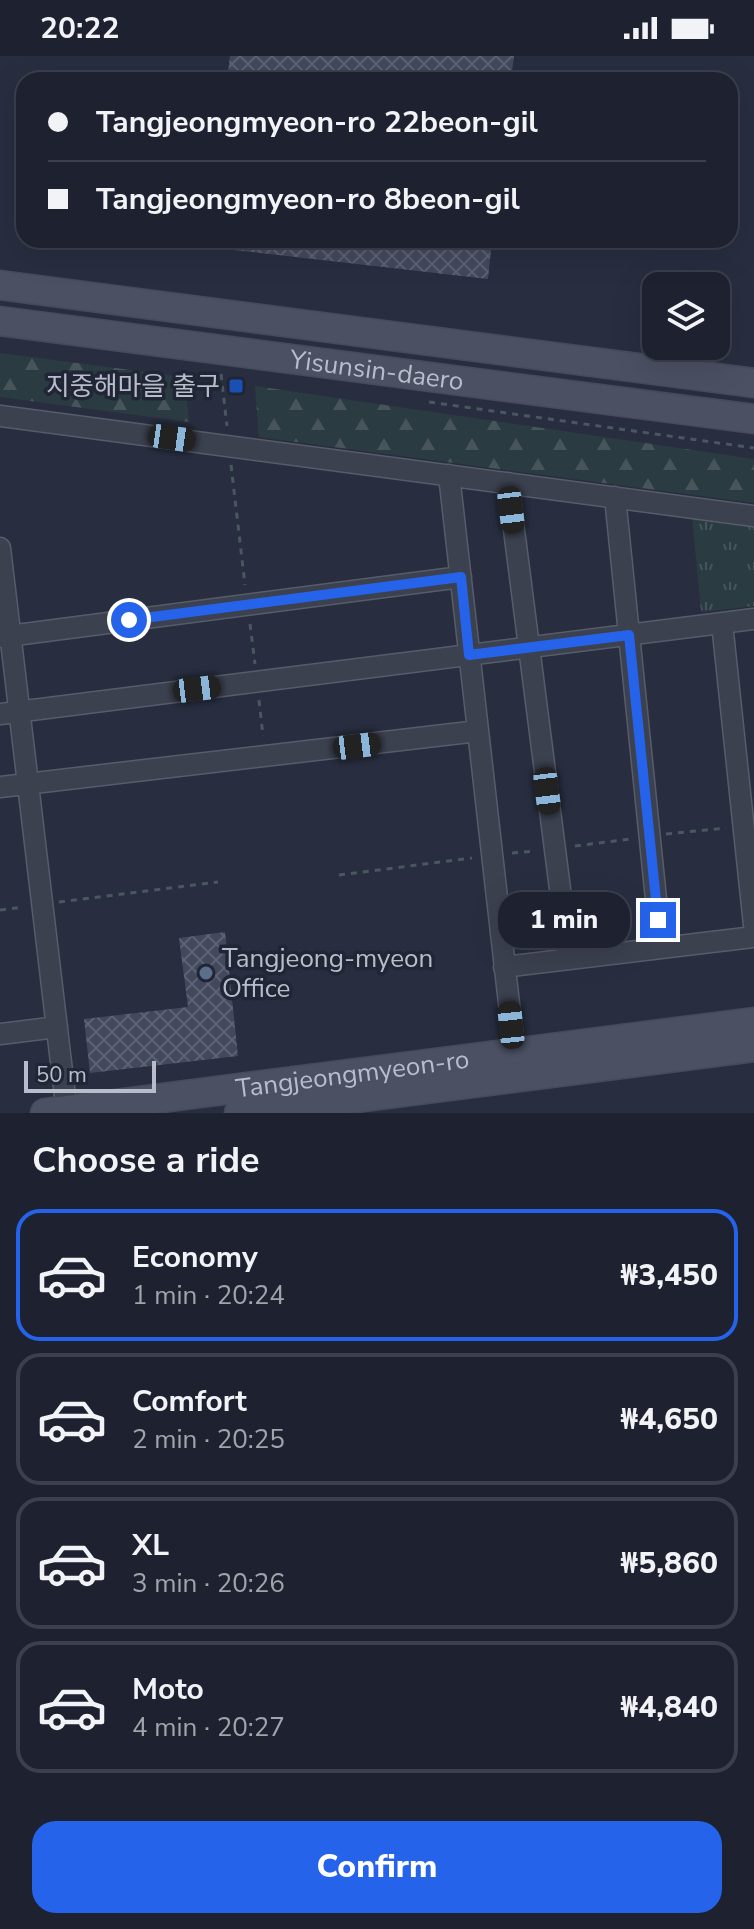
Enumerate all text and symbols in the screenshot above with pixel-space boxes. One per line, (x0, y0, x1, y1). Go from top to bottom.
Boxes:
text: 20:22 (40, 8, 119, 49)
text: Tangjeongmyeon-ro 22beon-gil (96, 102, 538, 143)
text: Tangjeongmyeon-ro 8beon-gil (96, 179, 520, 220)
map controls (642, 272, 730, 360)
button: layers (642, 272, 730, 360)
street label: Yisunsin-daero (287, 341, 466, 399)
place label: 지중해마을 출구 (46, 369, 220, 404)
marker: 지중해마을 출구 (227, 377, 245, 395)
car (147, 423, 197, 453)
car (496, 485, 526, 535)
route start (111, 602, 147, 638)
car (172, 674, 222, 704)
car (332, 731, 382, 761)
car (532, 766, 562, 816)
callout: 1 min (498, 892, 630, 948)
text: 1 min (530, 902, 598, 937)
route end (640, 902, 676, 938)
place label: Tangjeong-myeon Office (222, 941, 433, 1006)
marker: Tangjeong-myeon Office (197, 964, 215, 982)
car (497, 1000, 525, 1050)
street label: Tangjeongmyeon-ro (234, 1041, 471, 1106)
scale bar (24, 1057, 156, 1093)
text: 50 m (36, 1060, 87, 1090)
text: Choose a ride (32, 1136, 260, 1185)
text: Economy (132, 1237, 258, 1278)
icon: car (36, 1239, 108, 1311)
text: ₩3,450 (620, 1255, 718, 1296)
text: 1 min · 20:24 (132, 1278, 285, 1313)
text: Comfort (132, 1381, 247, 1422)
icon: car (36, 1383, 108, 1455)
text: ₩4,650 (620, 1399, 718, 1440)
text: 2 min · 20:25 (132, 1422, 285, 1457)
text: XL (132, 1525, 169, 1566)
icon: car (36, 1527, 108, 1599)
text: ₩5,860 (620, 1543, 718, 1584)
text: 3 min · 20:26 (132, 1566, 285, 1601)
text: Moto (132, 1669, 204, 1710)
icon: car (36, 1671, 108, 1743)
text: ₩4,840 (620, 1687, 718, 1728)
text: 4 min · 20:27 (132, 1710, 285, 1745)
button: Confirm (32, 1821, 722, 1913)

